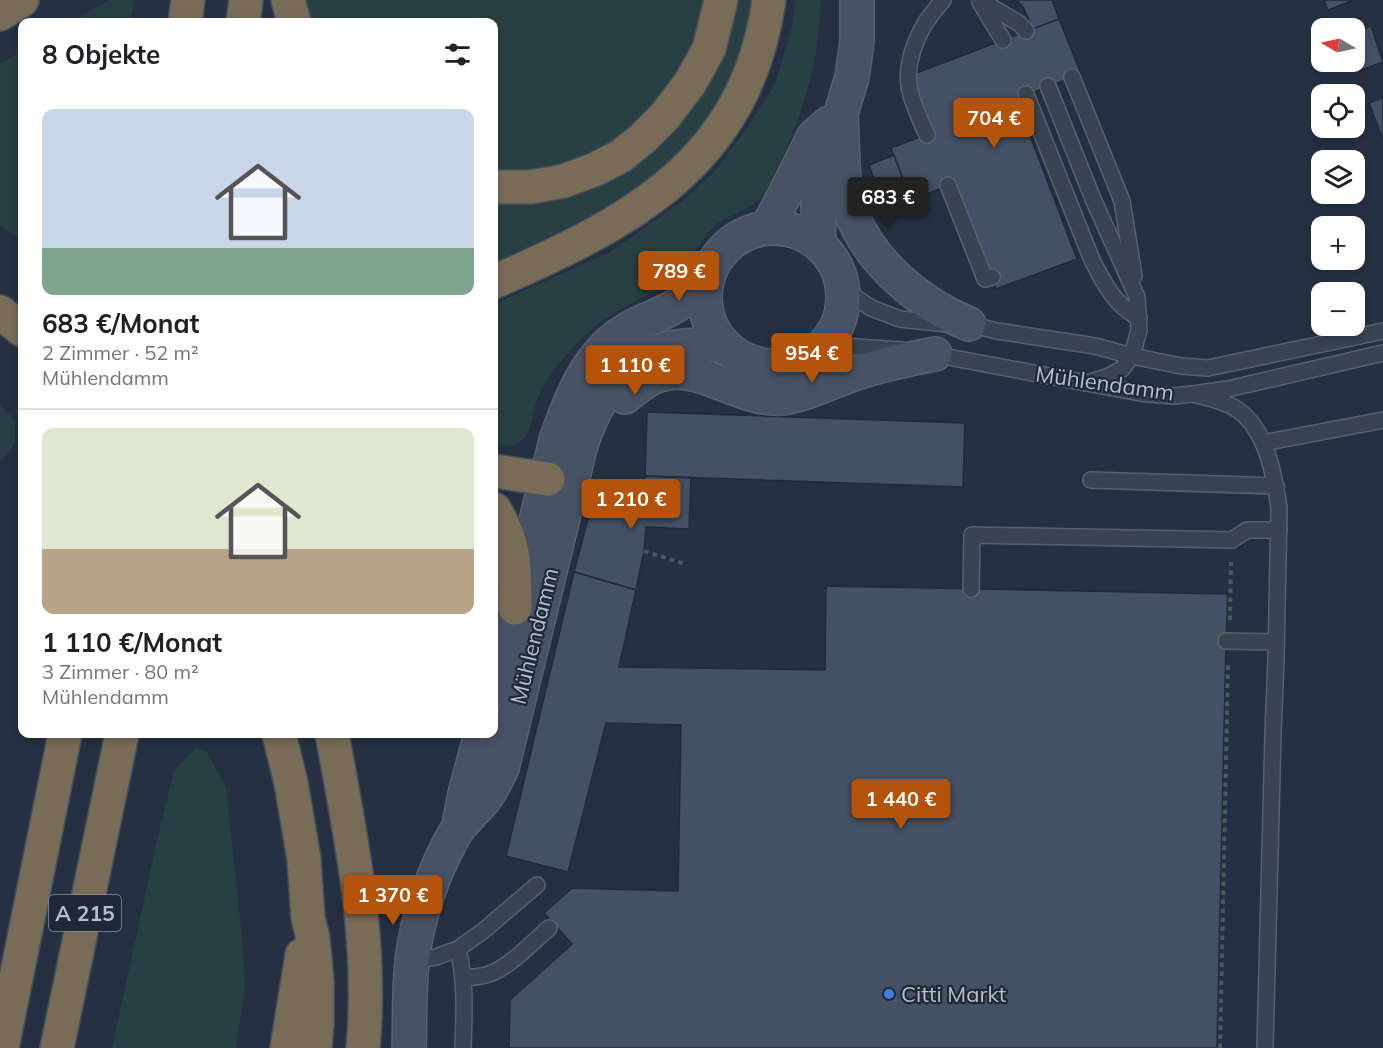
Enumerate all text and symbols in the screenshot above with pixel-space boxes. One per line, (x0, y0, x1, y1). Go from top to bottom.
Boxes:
north arrow (1311, 18, 1365, 72)
map controls (1311, 18, 1365, 336)
text: 8 Objekte (42, 38, 160, 71)
icon: filters (441, 38, 474, 71)
button: locate (1311, 84, 1365, 138)
pin: 704 € (952, 98, 1036, 149)
text: 704 € (967, 105, 1021, 130)
icon: home (204, 148, 312, 256)
button: layers (1311, 150, 1365, 204)
pin: 683 € (846, 177, 930, 228)
text: 683 € (861, 184, 915, 209)
button: + (1311, 216, 1365, 270)
pin: 789 € (637, 251, 721, 302)
text: 789 € (652, 258, 706, 283)
button: − (1311, 282, 1365, 336)
text: 683 €/Monat (42, 307, 199, 340)
pin: 954 € (770, 333, 854, 384)
text: 2 Zimmer · 52 m² (42, 340, 199, 365)
text: 954 € (785, 340, 839, 365)
pin: 1 110 € (580, 345, 690, 396)
text: 1 110 € (600, 352, 670, 377)
street label: Mühlendamm (1034, 359, 1176, 407)
text: Mühlendamm (42, 365, 169, 390)
icon: home (204, 467, 312, 575)
pin: 1 210 € (576, 479, 686, 530)
text: 1 210 € (596, 486, 666, 511)
street label: Mühlendamm (504, 565, 564, 707)
text: 1 110 €/Monat (42, 626, 222, 659)
text: 3 Zimmer · 80 m² (42, 659, 199, 684)
text: Mühlendamm (42, 684, 169, 709)
pin: 1 440 € (846, 779, 956, 830)
text: 1 440 € (866, 786, 936, 811)
pin: 1 370 € (338, 875, 448, 926)
text: 1 370 € (358, 882, 428, 907)
road number: A 215 (49, 895, 121, 931)
place label: Citti Markt (901, 980, 1006, 1008)
marker: Citti Markt (882, 987, 896, 1001)

